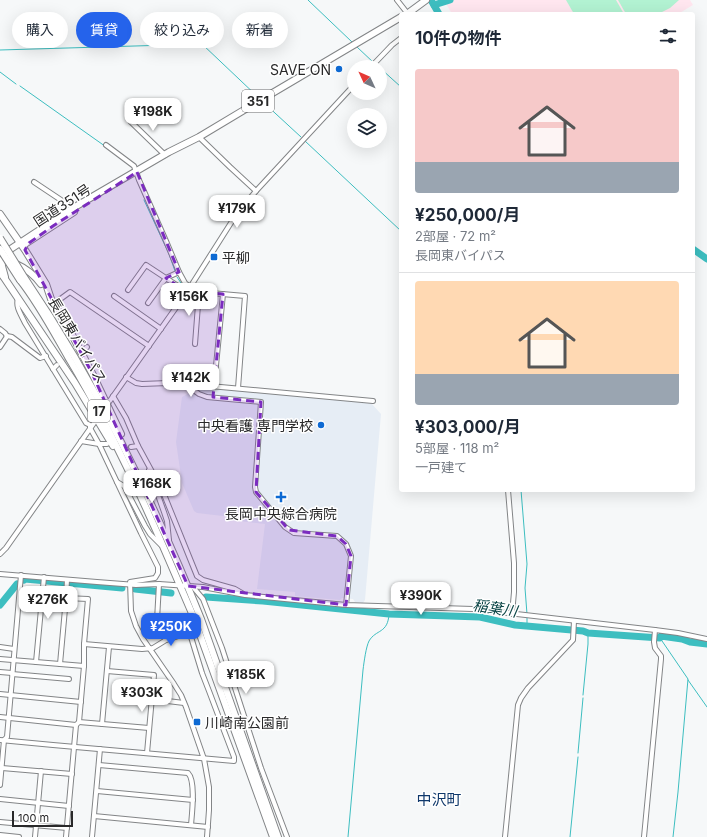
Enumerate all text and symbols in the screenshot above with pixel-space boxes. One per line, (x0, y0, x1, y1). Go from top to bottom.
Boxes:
chip: 購入 (12, 12, 68, 48)
chip: 賃貸 (76, 12, 132, 48)
chip: 絞り込み (140, 12, 224, 48)
chip: 新着 (232, 12, 288, 48)
icon: filters (657, 25, 679, 47)
text: 10件の物件 (415, 28, 502, 48)
north arrow (347, 60, 387, 100)
map controls (347, 60, 387, 148)
place label: SAVE ON (270, 61, 331, 78)
marker: SAVE ON (334, 64, 344, 74)
road number: 351 (242, 90, 274, 112)
icon: home (511, 95, 583, 167)
pin: ¥198K (125, 98, 181, 132)
text: ¥198K (133, 103, 173, 119)
button: layers (347, 108, 387, 148)
street label: 国道351号 (30, 180, 94, 230)
pin: ¥179K (209, 195, 265, 229)
text: ¥179K (218, 200, 256, 216)
text: ¥250,000/月 (415, 205, 520, 225)
text: 2部屋 · 72 m² (415, 228, 496, 244)
text: 長岡東バイパス (415, 247, 506, 263)
place label: 平柳 (222, 249, 250, 266)
marker: 平柳 (209, 252, 219, 262)
pin: ¥156K (161, 283, 217, 317)
text: ¥156K (169, 288, 209, 304)
street label: 長岡東バイパス (46, 294, 110, 386)
icon: home (511, 307, 583, 379)
pin: ¥142K (163, 364, 219, 398)
text: ¥142K (171, 369, 211, 385)
road number: 17 (88, 400, 110, 422)
place label: 中央看護 専門学校 (197, 417, 313, 434)
text: ¥303,000/月 (415, 417, 521, 437)
marker: 中央看護 専門学校 (316, 420, 326, 430)
text: 5部屋 · 118 m² (415, 440, 499, 456)
text: 一戸建て (415, 459, 467, 475)
pin: ¥168K (124, 470, 180, 504)
text: ¥168K (132, 475, 172, 491)
marker: 長岡中央綜合病院 (275, 491, 287, 503)
place label: 長岡中央綜合病院 (225, 505, 337, 522)
pin: ¥390K (393, 582, 449, 616)
pin: ¥276K (20, 586, 76, 620)
text: ¥390K (400, 587, 442, 603)
text: ¥276K (28, 591, 68, 607)
water label: 稲葉川 (471, 595, 521, 621)
pin: ¥250K (143, 613, 199, 647)
text: ¥250K (150, 618, 192, 634)
pin: ¥185K (218, 661, 274, 695)
text: ¥185K (226, 666, 266, 682)
pin: ¥303K (114, 679, 170, 713)
text: ¥303K (121, 684, 163, 700)
place label: 川崎南公園前 (205, 714, 289, 731)
marker: 川崎南公園前 (192, 717, 202, 727)
district label: 中沢町 (416, 790, 462, 809)
scale bar (12, 809, 73, 828)
text: 100 m (18, 811, 49, 825)

